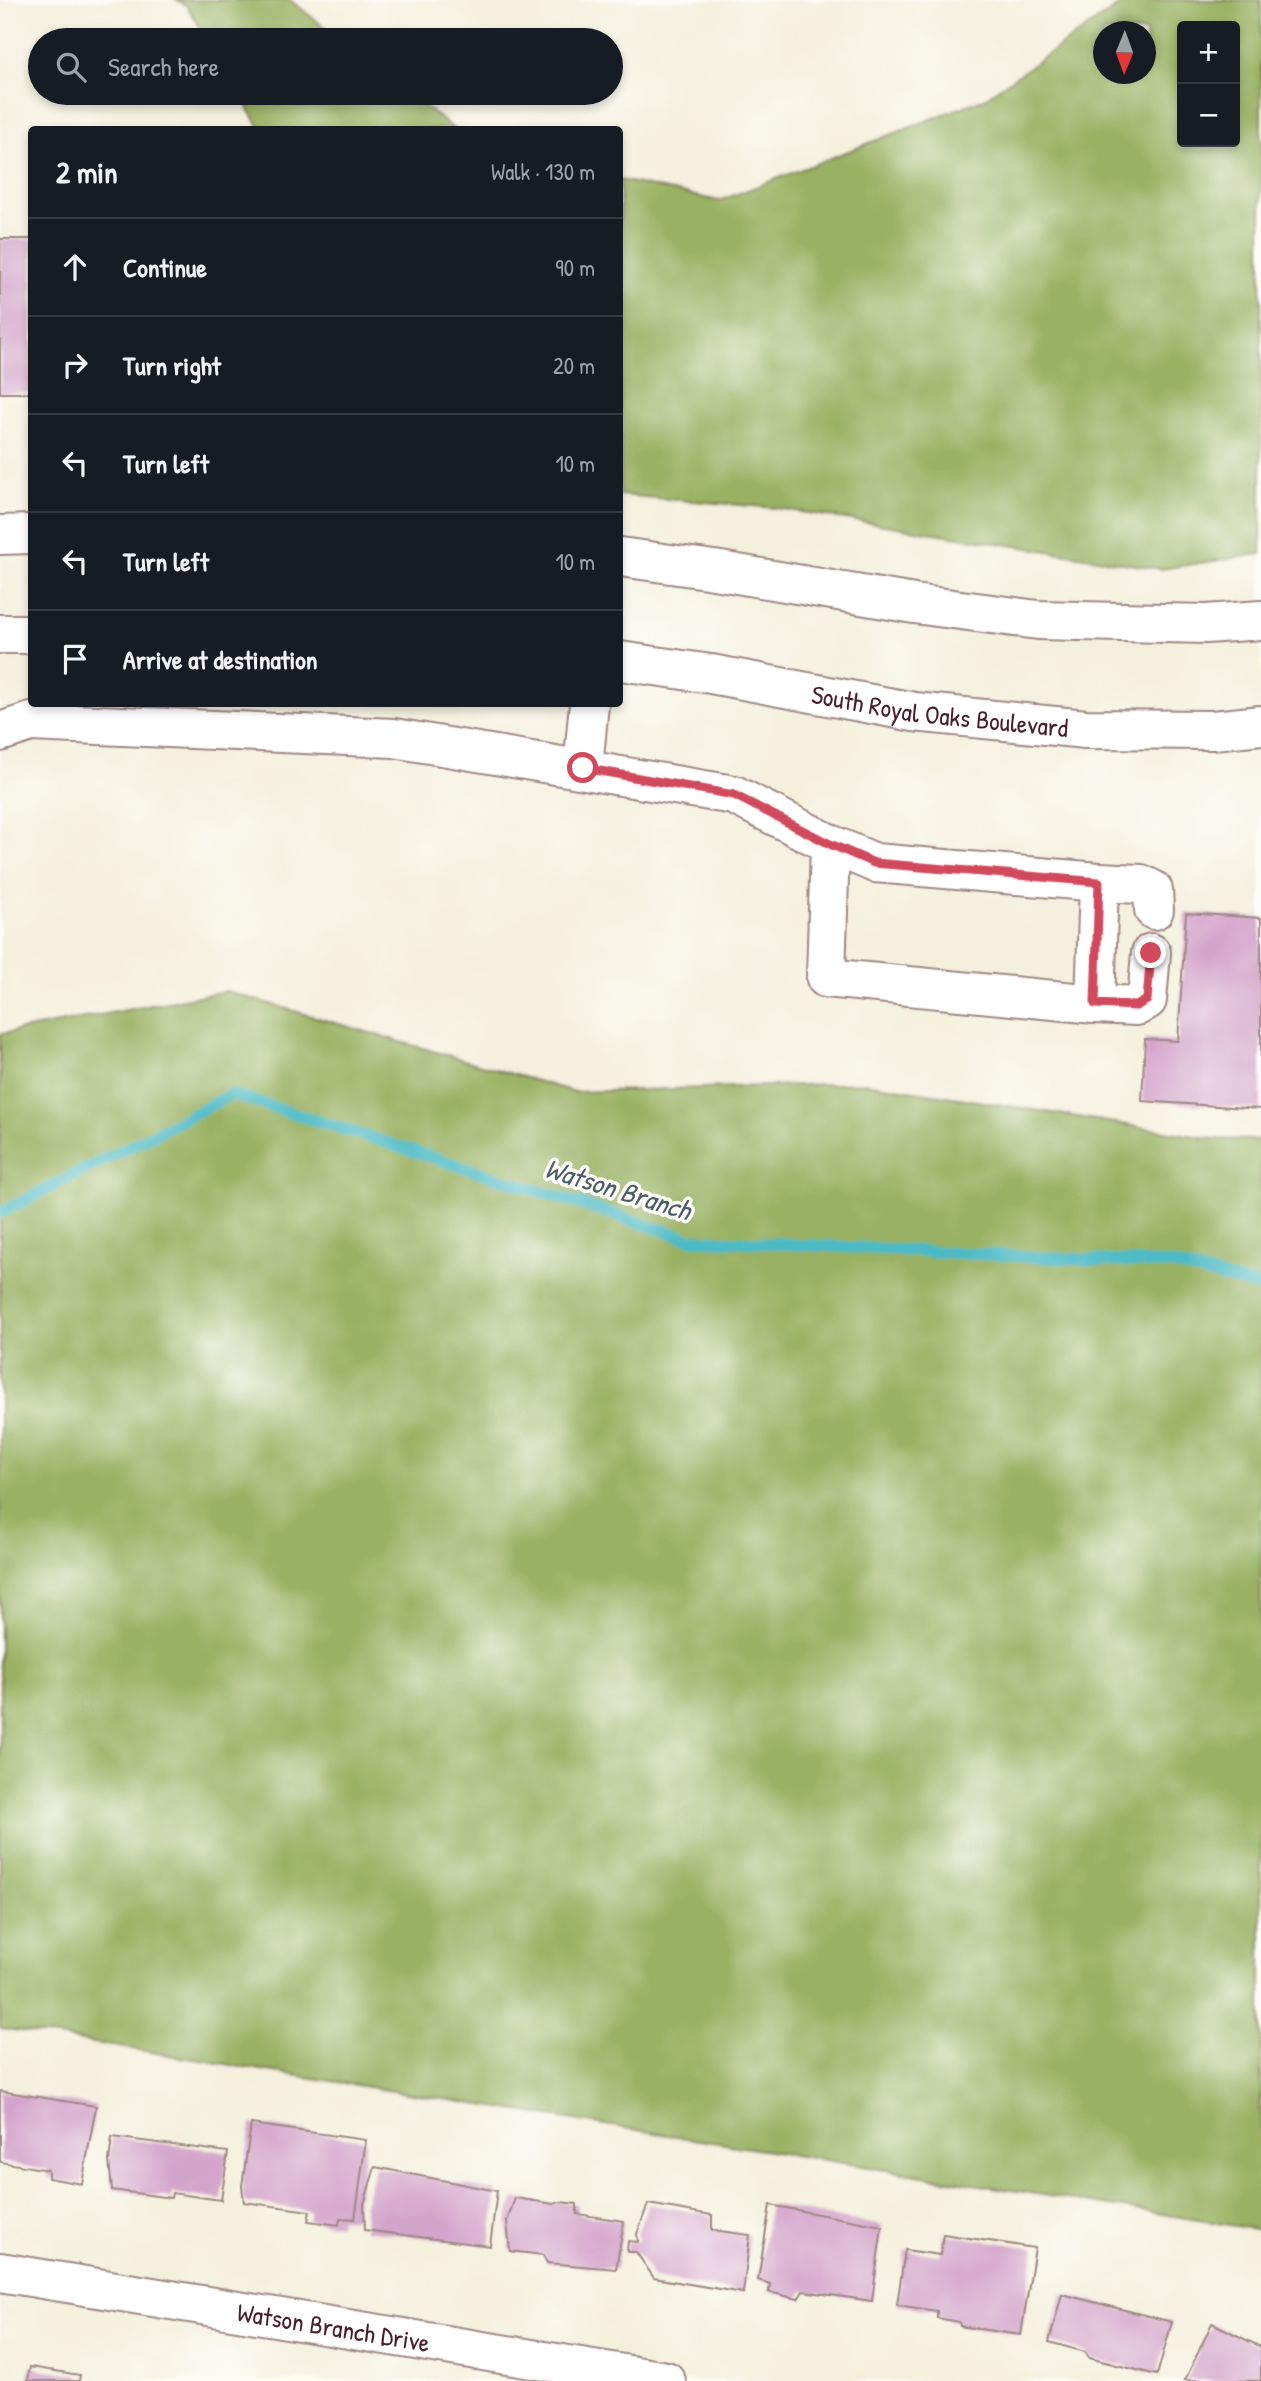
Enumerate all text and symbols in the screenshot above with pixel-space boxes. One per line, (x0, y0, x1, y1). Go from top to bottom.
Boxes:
north arrow (1093, 21, 1156, 84)
map controls (1177, 21, 1240, 147)
button: + (1177, 21, 1240, 84)
search box (28, 28, 623, 105)
icon: search (52, 48, 90, 86)
text: Search here (108, 49, 219, 84)
button: − (1177, 84, 1240, 147)
text: 2 min (56, 152, 118, 192)
text: Walk · 130 m (491, 156, 595, 187)
icon: ahead (56, 248, 94, 286)
text: Continue (123, 250, 207, 285)
text: 90 m (555, 252, 595, 283)
icon: right (56, 346, 94, 384)
text: Turn right (123, 348, 221, 383)
text: 20 m (553, 350, 595, 381)
icon: left (56, 444, 94, 482)
text: Turn left (123, 446, 209, 481)
text: 10 m (555, 448, 595, 479)
icon: left (56, 542, 94, 580)
text: Turn left (123, 544, 209, 579)
text: 10 m (555, 546, 595, 577)
icon: arrive (56, 640, 94, 678)
text: Arrive at destination (123, 642, 318, 677)
street label: South Royal Oaks Boulevard (809, 676, 1070, 745)
route start (567, 752, 598, 783)
route end (1135, 937, 1166, 968)
water label: Watson Branch (541, 1149, 698, 1230)
street label: Watson Branch Drive (235, 2294, 432, 2360)

